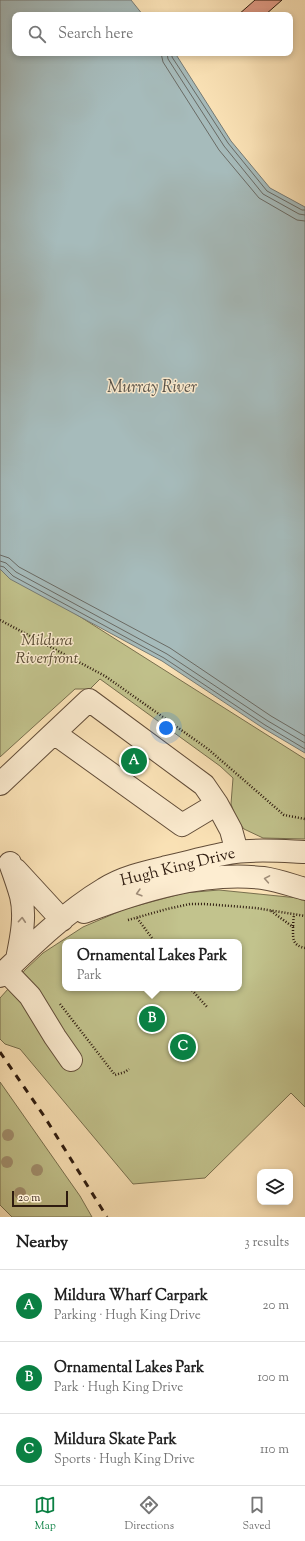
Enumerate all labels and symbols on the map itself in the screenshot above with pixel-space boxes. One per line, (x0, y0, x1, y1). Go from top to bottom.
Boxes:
water label: Murray River (107, 376, 197, 400)
park label: Mildura Riverfront (15, 630, 79, 671)
your location (156, 718, 176, 738)
pin: A (121, 746, 147, 776)
street label: Hugh King Drive (118, 843, 238, 893)
one-way arrow (264, 875, 270, 884)
one-way arrow (136, 888, 143, 897)
one-way arrow (18, 917, 27, 923)
pin: B (139, 1004, 165, 1034)
pin: C (170, 1032, 196, 1062)
scale bar (12, 1189, 68, 1208)

